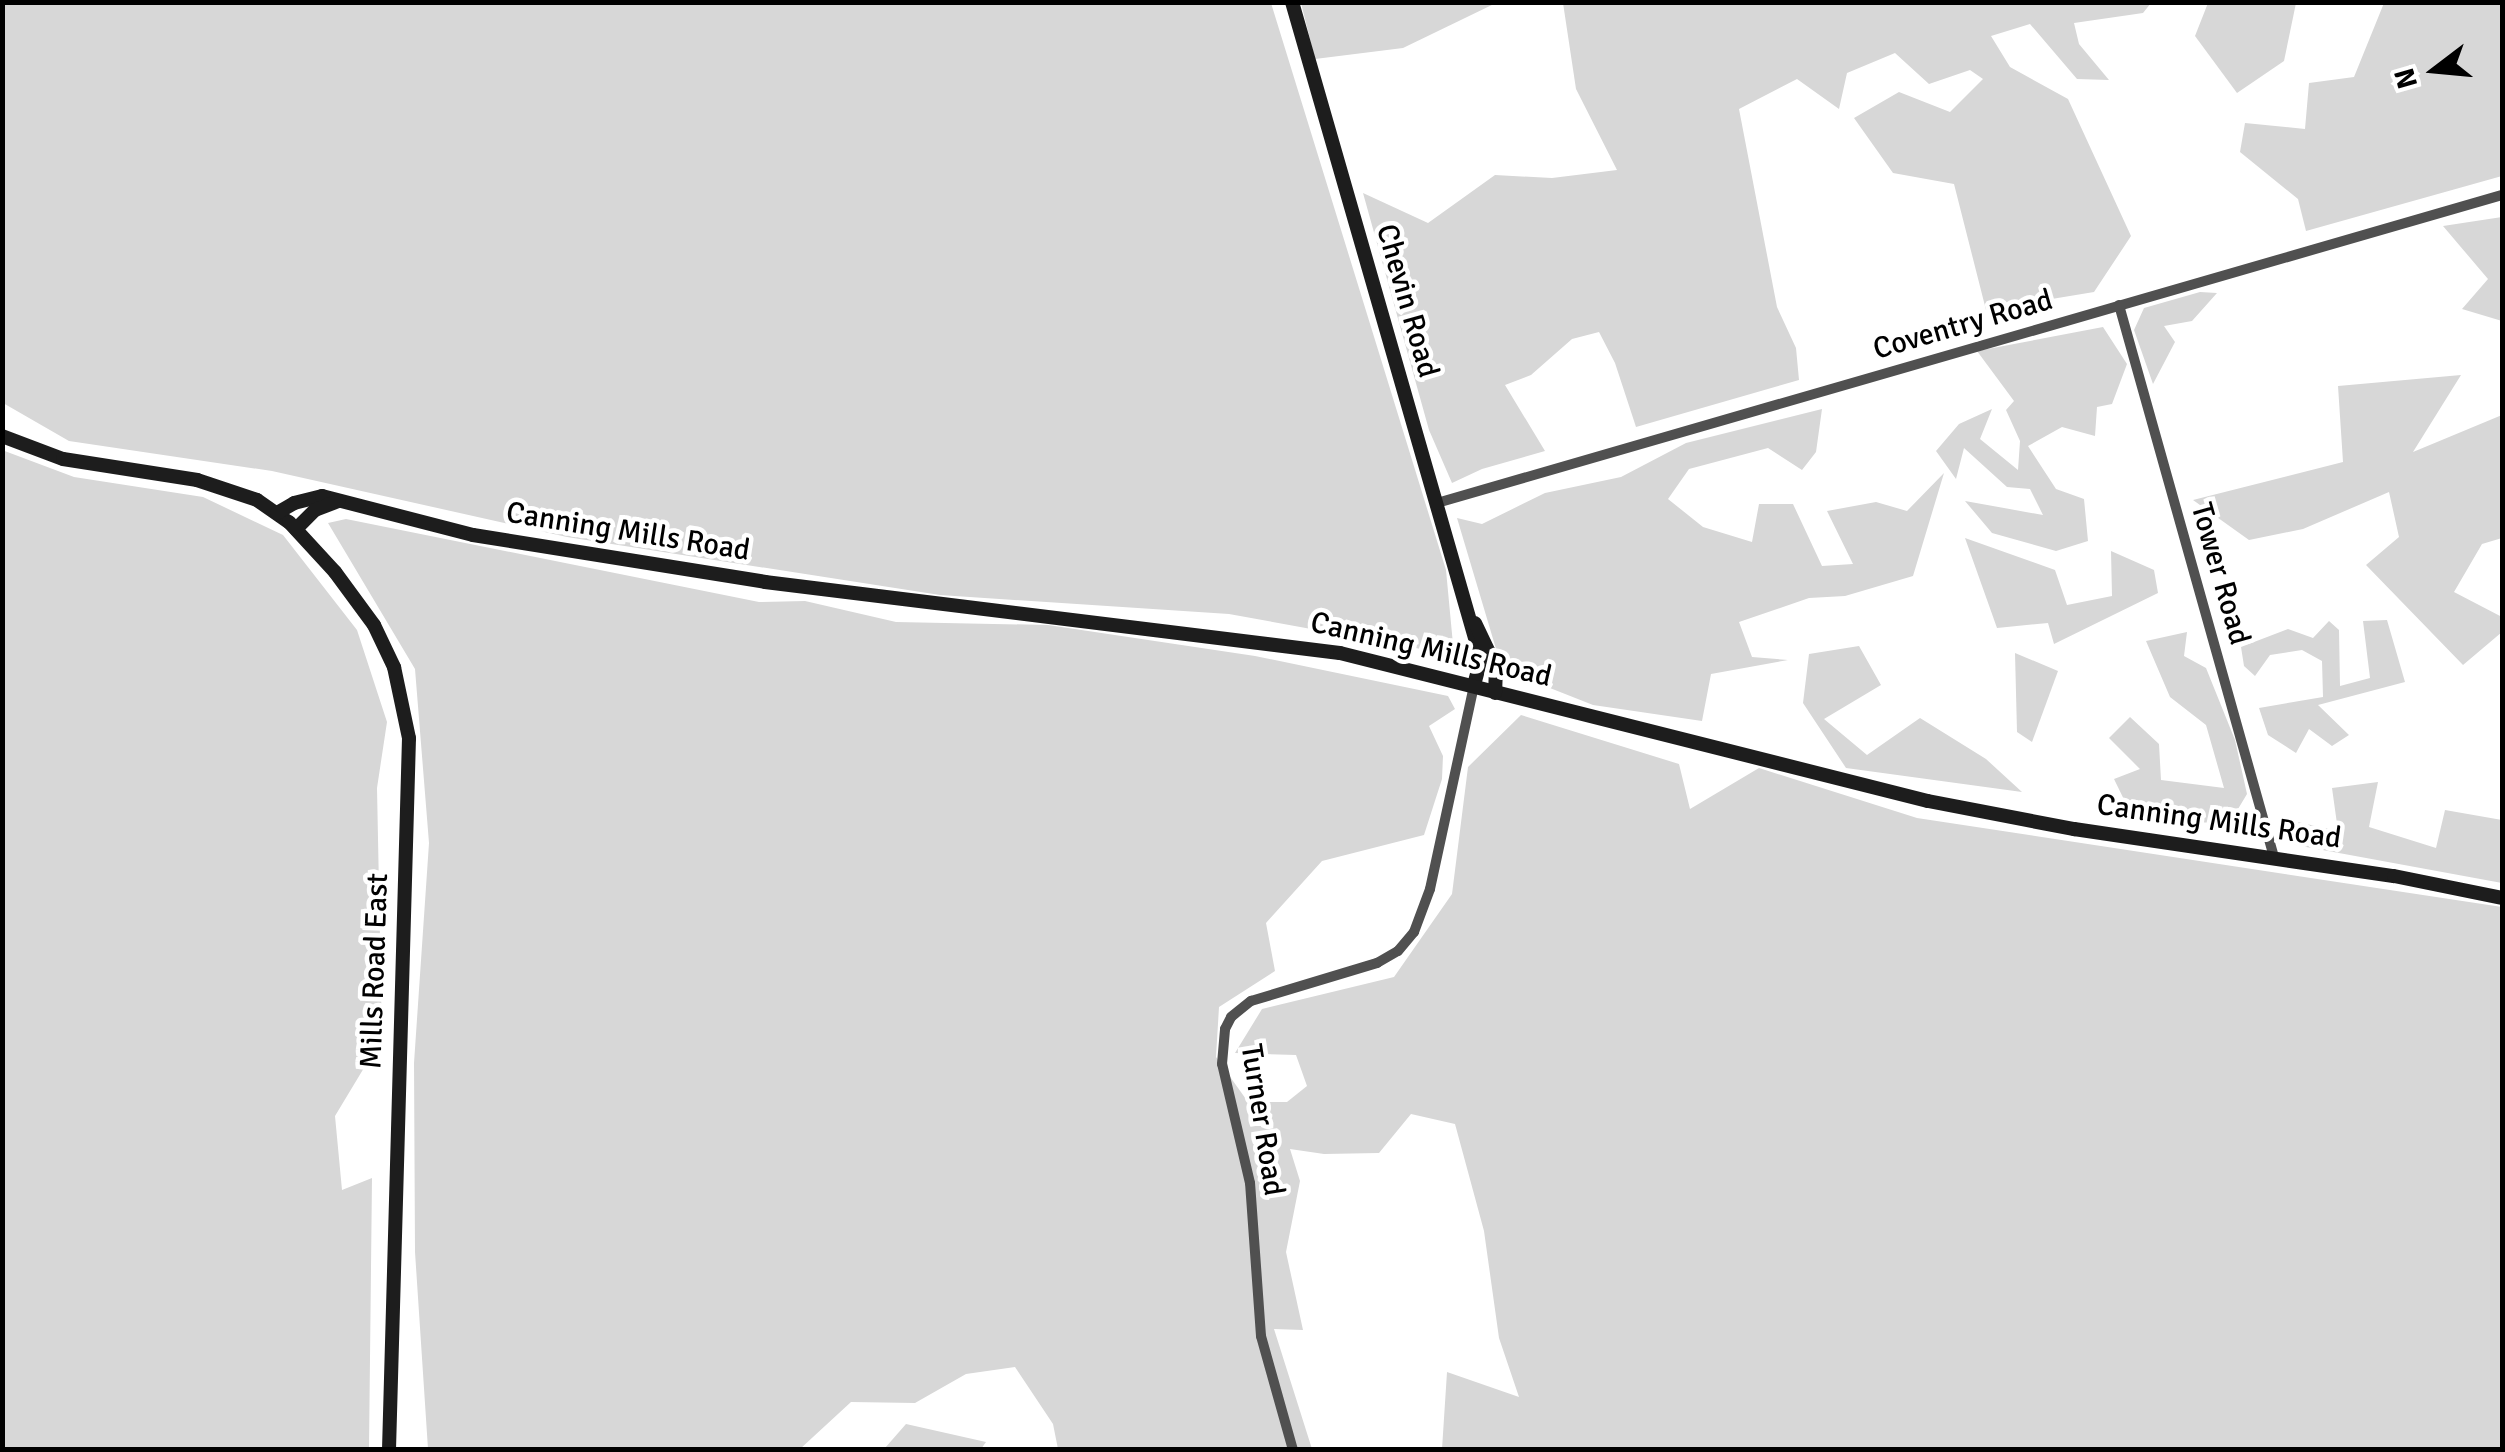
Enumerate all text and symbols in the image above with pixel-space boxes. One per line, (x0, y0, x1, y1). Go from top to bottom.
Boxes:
north arrow (2385, 20, 2485, 120)
text: N (2387, 64, 2425, 92)
street label: Chevin Road (1368, 220, 1446, 382)
street label: Coventry Road (1869, 282, 2057, 368)
street label: Canning Mills Road (504, 495, 752, 569)
street label: Tower Road (2183, 499, 2257, 649)
street label: Canning Mills Road (1307, 605, 1555, 695)
street label: Canning Mills Road (2095, 787, 2343, 857)
street label: Mills Road East (354, 873, 396, 1069)
street label: Turner Road (1232, 1042, 1292, 1198)

